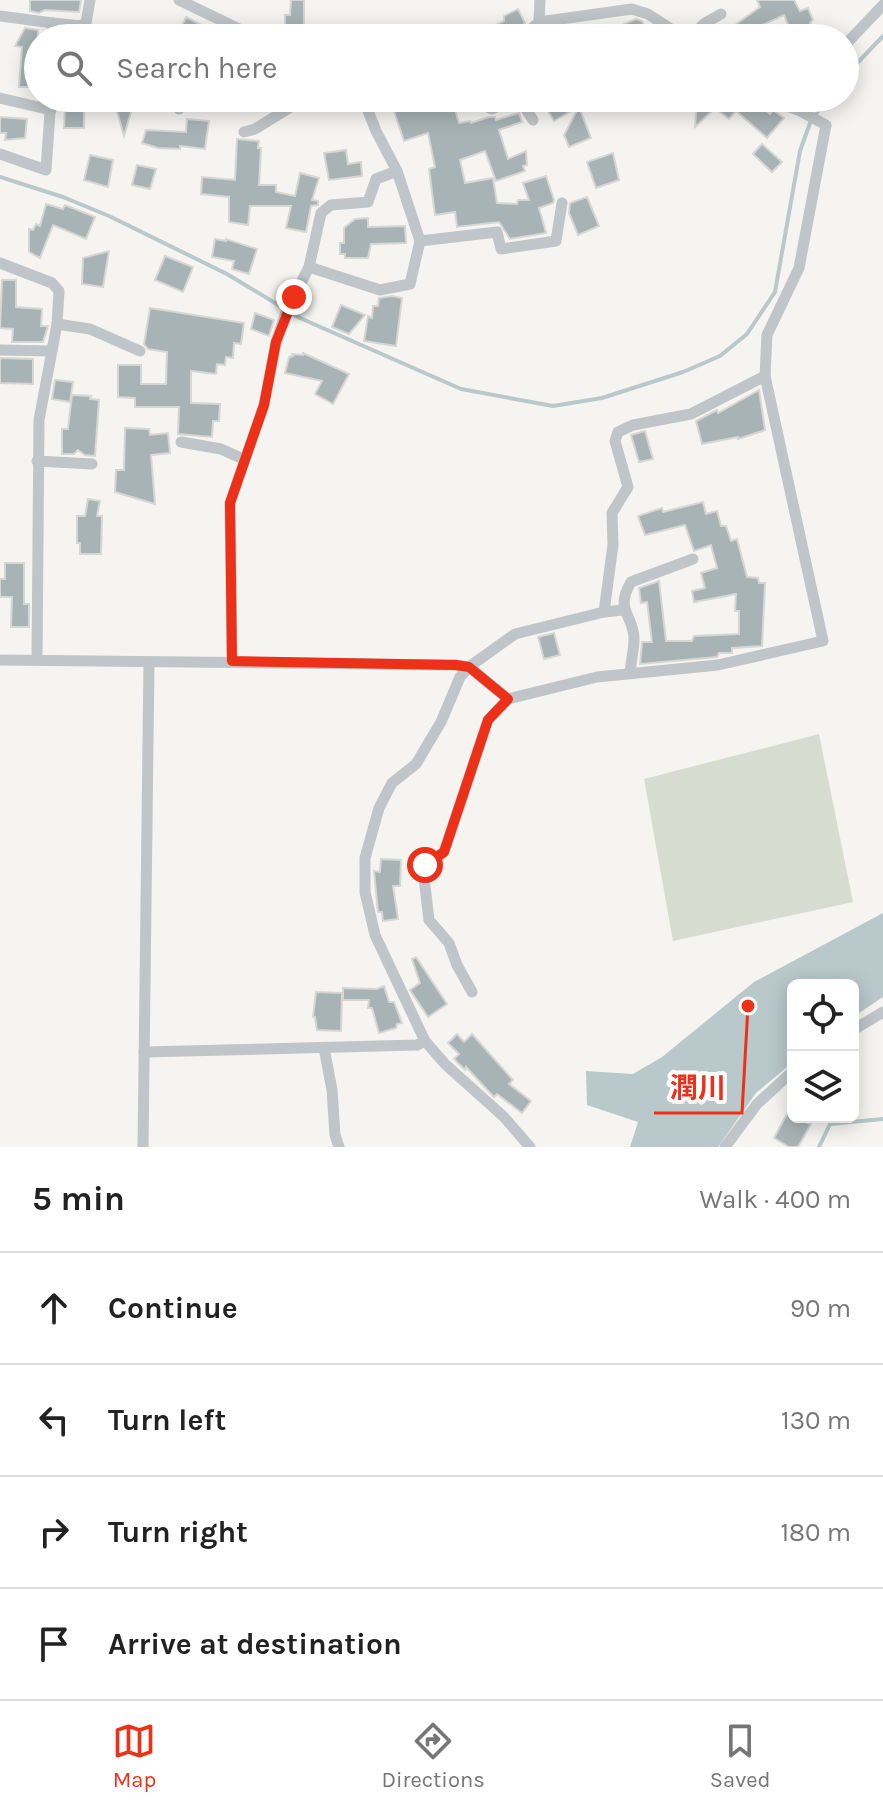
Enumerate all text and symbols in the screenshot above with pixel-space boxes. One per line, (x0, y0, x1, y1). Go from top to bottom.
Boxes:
search box (24, 24, 859, 112)
icon: search (52, 46, 96, 90)
text: Search here (116, 50, 277, 86)
route end (276, 279, 312, 315)
route start (407, 847, 443, 883)
map controls (787, 979, 859, 1123)
button: locate (787, 979, 859, 1051)
button: layers (787, 1051, 859, 1123)
callout: 潤川 (654, 1061, 742, 1113)
text: 潤川 (670, 1071, 726, 1104)
text: 5 min (32, 1179, 125, 1219)
text: Walk · 400 m (699, 1184, 851, 1215)
icon: ahead (32, 1286, 76, 1330)
text: Continue (108, 1290, 238, 1326)
text: 90 m (790, 1293, 851, 1324)
icon: left (32, 1398, 76, 1442)
text: Turn left (108, 1402, 226, 1438)
text: 130 m (781, 1405, 851, 1436)
icon: right (32, 1510, 76, 1554)
text: Turn right (108, 1514, 248, 1550)
text: 180 m (781, 1517, 851, 1548)
icon: arrive (32, 1622, 76, 1666)
text: Arrive at destination (108, 1626, 402, 1662)
tab: Map (112, 1719, 156, 1793)
tab: Directions (381, 1719, 485, 1793)
tab: Saved (710, 1719, 771, 1793)

